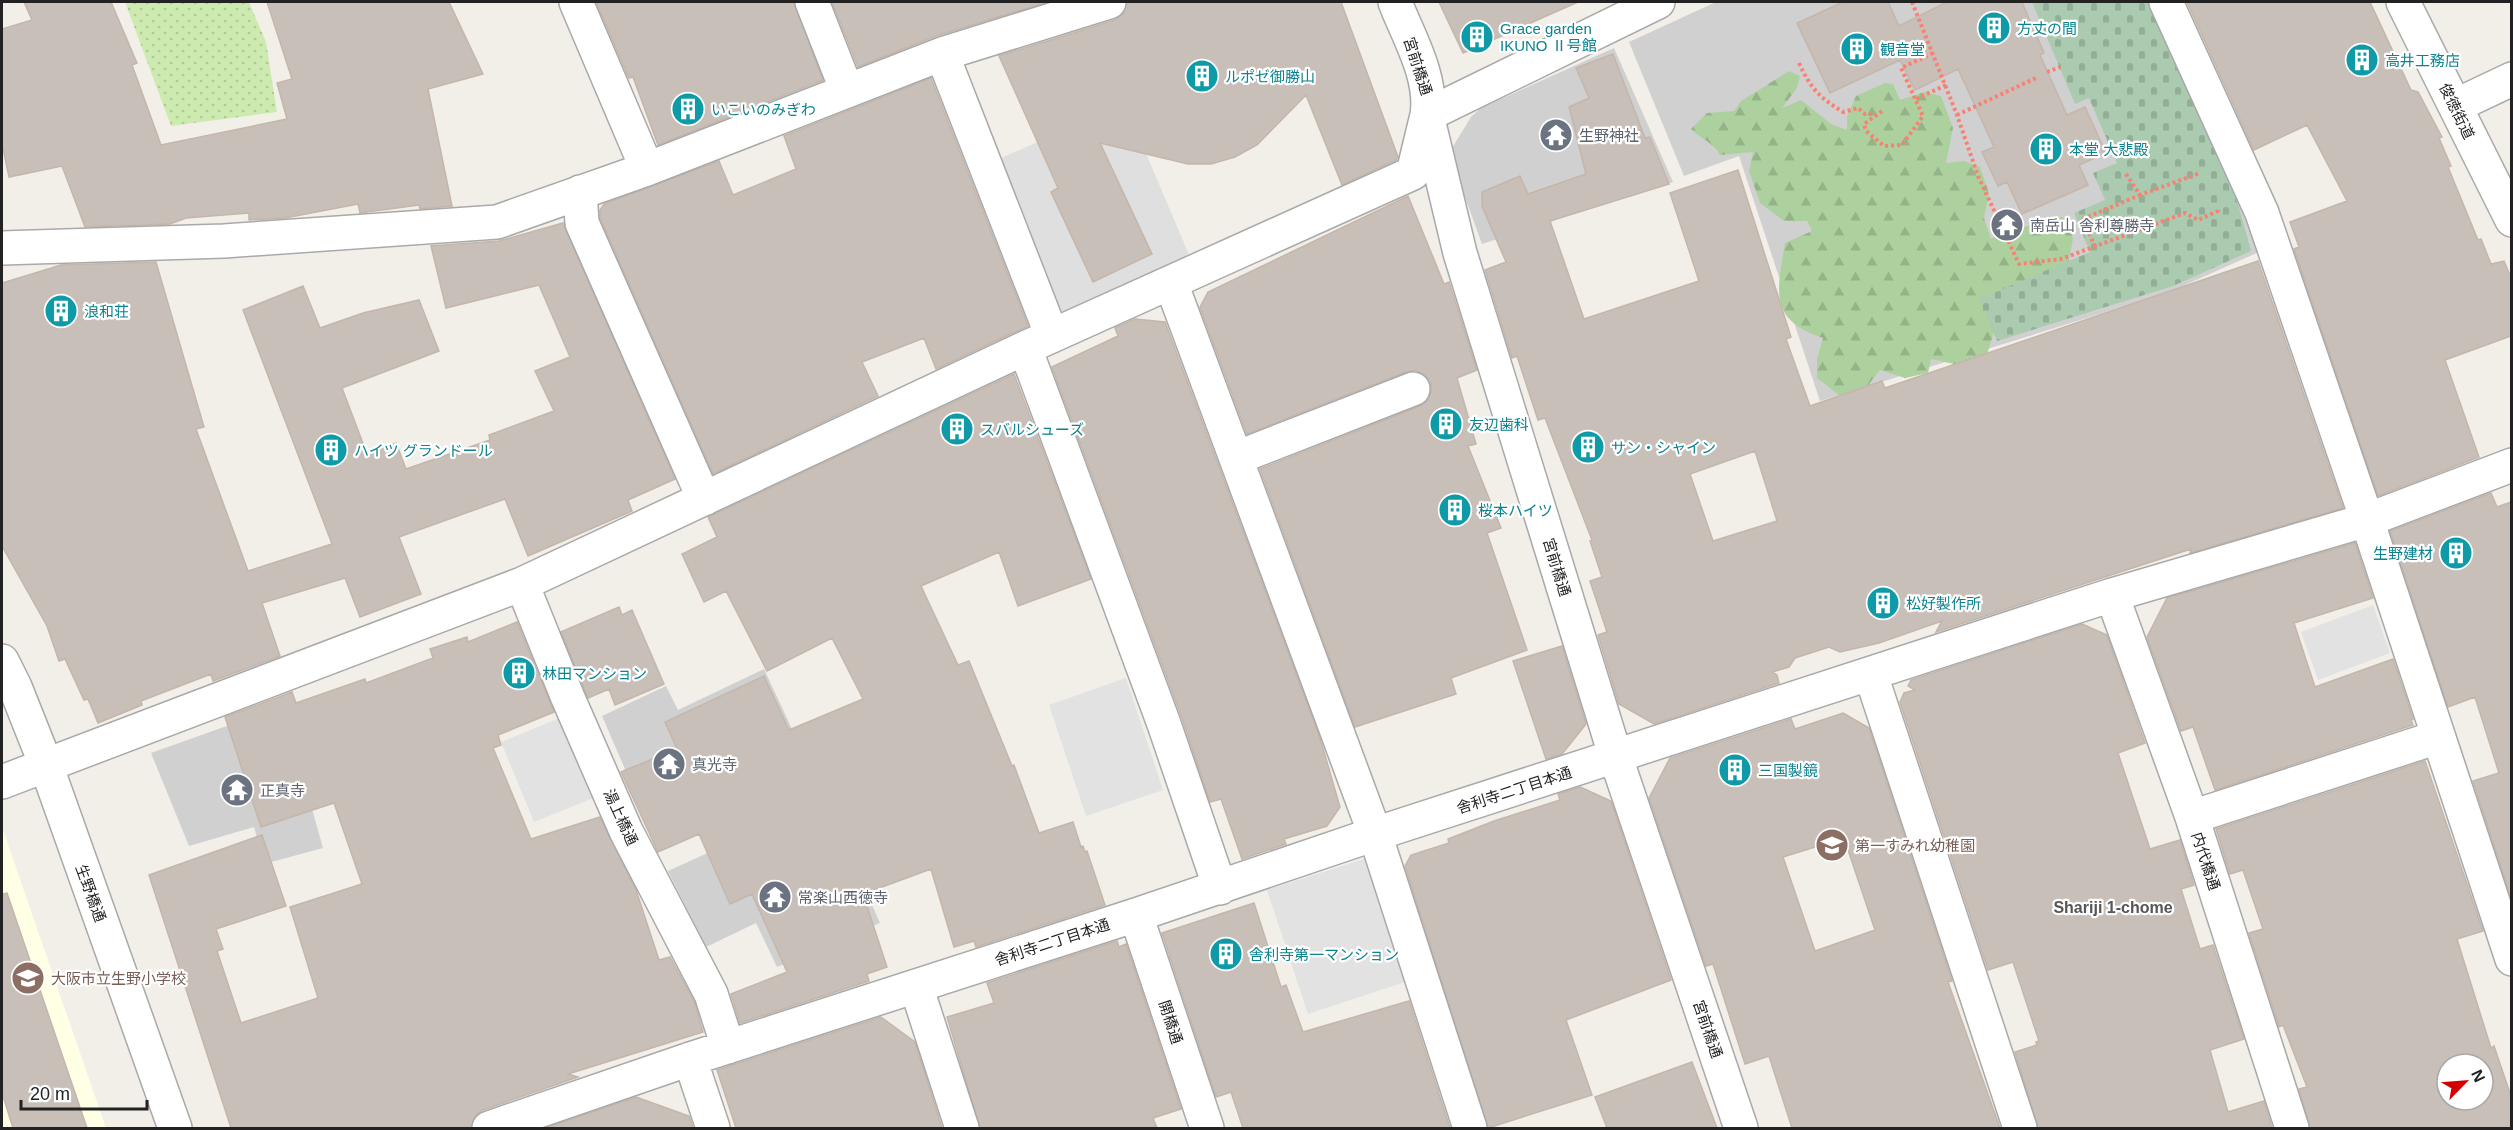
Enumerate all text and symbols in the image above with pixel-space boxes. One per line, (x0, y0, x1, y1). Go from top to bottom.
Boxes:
building icon: 方丈の間 (1976, 10, 2012, 46)
building icon: Grace garden IKUNO Ⅱ号館 (1459, 19, 1495, 55)
place label: Grace garden IKUNO Ⅱ号館 (1500, 20, 1597, 54)
place label: 方丈の間 (2017, 20, 2077, 37)
building icon: 観音堂 (1839, 31, 1875, 67)
street label: 宮前橋通 (1401, 35, 1435, 97)
place label: 観音堂 (1880, 41, 1925, 58)
building icon: 高井工務店 (2344, 42, 2380, 78)
place label: 高井工務店 (2385, 52, 2460, 69)
building icon: ルポゼ御勝山 (1184, 58, 1220, 94)
place label: ルポゼ御勝山 (1225, 68, 1315, 85)
street label: 俊徳街道 (2436, 80, 2478, 142)
building icon: いこいのみぎわ (670, 91, 706, 127)
place label: いこいのみぎわ (711, 101, 816, 118)
temple icon: 生野神社 (1538, 117, 1574, 153)
place label: 生野神社 (1579, 127, 1639, 144)
building icon: 本堂 大悲殿 (2028, 131, 2064, 167)
place label: 本堂 大悲殿 (2069, 141, 2148, 158)
temple icon: 南岳山 舎利尊勝寺 (1989, 207, 2025, 243)
place label: 南岳山 舎利尊勝寺 (2030, 217, 2154, 234)
building icon: 浪和荘 (43, 293, 79, 329)
place label: 浪和荘 (84, 303, 129, 320)
building icon: 友辺歯科 (1428, 406, 1464, 442)
building icon: スバルシューズ (939, 411, 975, 447)
place label: 友辺歯科 (1469, 416, 1529, 433)
place label: スバルシューズ (980, 421, 1084, 438)
building icon: サン・シャイン (1570, 429, 1606, 465)
building icon: ハイツ グランドール (313, 432, 349, 468)
place label: サン・シャイン (1611, 439, 1716, 456)
place label: ハイツ グランドール (354, 442, 493, 459)
building icon: 桜本ハイツ (1437, 492, 1473, 528)
place label: 桜本ハイツ (1478, 502, 1553, 519)
building icon: 生野建材 (2438, 535, 2474, 571)
street label: 宮前橋通 (1540, 536, 1574, 598)
place label: 生野建材 (2373, 545, 2433, 562)
building icon: 松好製作所 (1865, 585, 1901, 621)
place label: 松好製作所 (1906, 595, 1981, 612)
building icon: 林田マンション (501, 655, 537, 691)
place label: 林田マンション (542, 665, 647, 682)
temple icon: 真光寺 (651, 746, 687, 782)
building icon: 三国製鏡 (1717, 752, 1753, 788)
place label: 真光寺 (692, 756, 737, 773)
place label: 三国製鏡 (1758, 762, 1818, 779)
street label: 舎利寺二丁目本通 (1454, 763, 1574, 817)
temple icon: 正真寺 (219, 772, 255, 808)
place label: 正真寺 (260, 782, 305, 799)
street label: 湯上橋通 (601, 786, 641, 848)
school or university icon: 第一すみれ幼稚園 (1814, 827, 1850, 863)
street label: 内代橋通 (2189, 830, 2223, 892)
place label: 第一すみれ幼稚園 (1855, 837, 1975, 854)
street label: 生野橋通 (73, 862, 109, 924)
temple icon: 常楽山西徳寺 (757, 879, 793, 915)
place label: 常楽山西徳寺 (798, 889, 888, 906)
district label: Shariji 1-chome (2053, 899, 2173, 916)
street label: 舎利寺二丁目本通 (992, 915, 1112, 969)
building icon: 舎利寺第一マンション (1208, 936, 1244, 972)
place label: 舎利寺第一マンション (1249, 946, 1399, 963)
school or university icon: 大阪市立生野小学校 (10, 960, 46, 996)
place label: 大阪市立生野小学校 (51, 970, 186, 987)
street label: 開橋通 (1156, 998, 1186, 1046)
street label: 宮前橋通 (1690, 998, 1726, 1060)
north arrow (2435, 1052, 2495, 1112)
text: N (2468, 1067, 2488, 1085)
scale bar (21, 1073, 147, 1111)
text: 20 m (30, 1084, 70, 1104)

